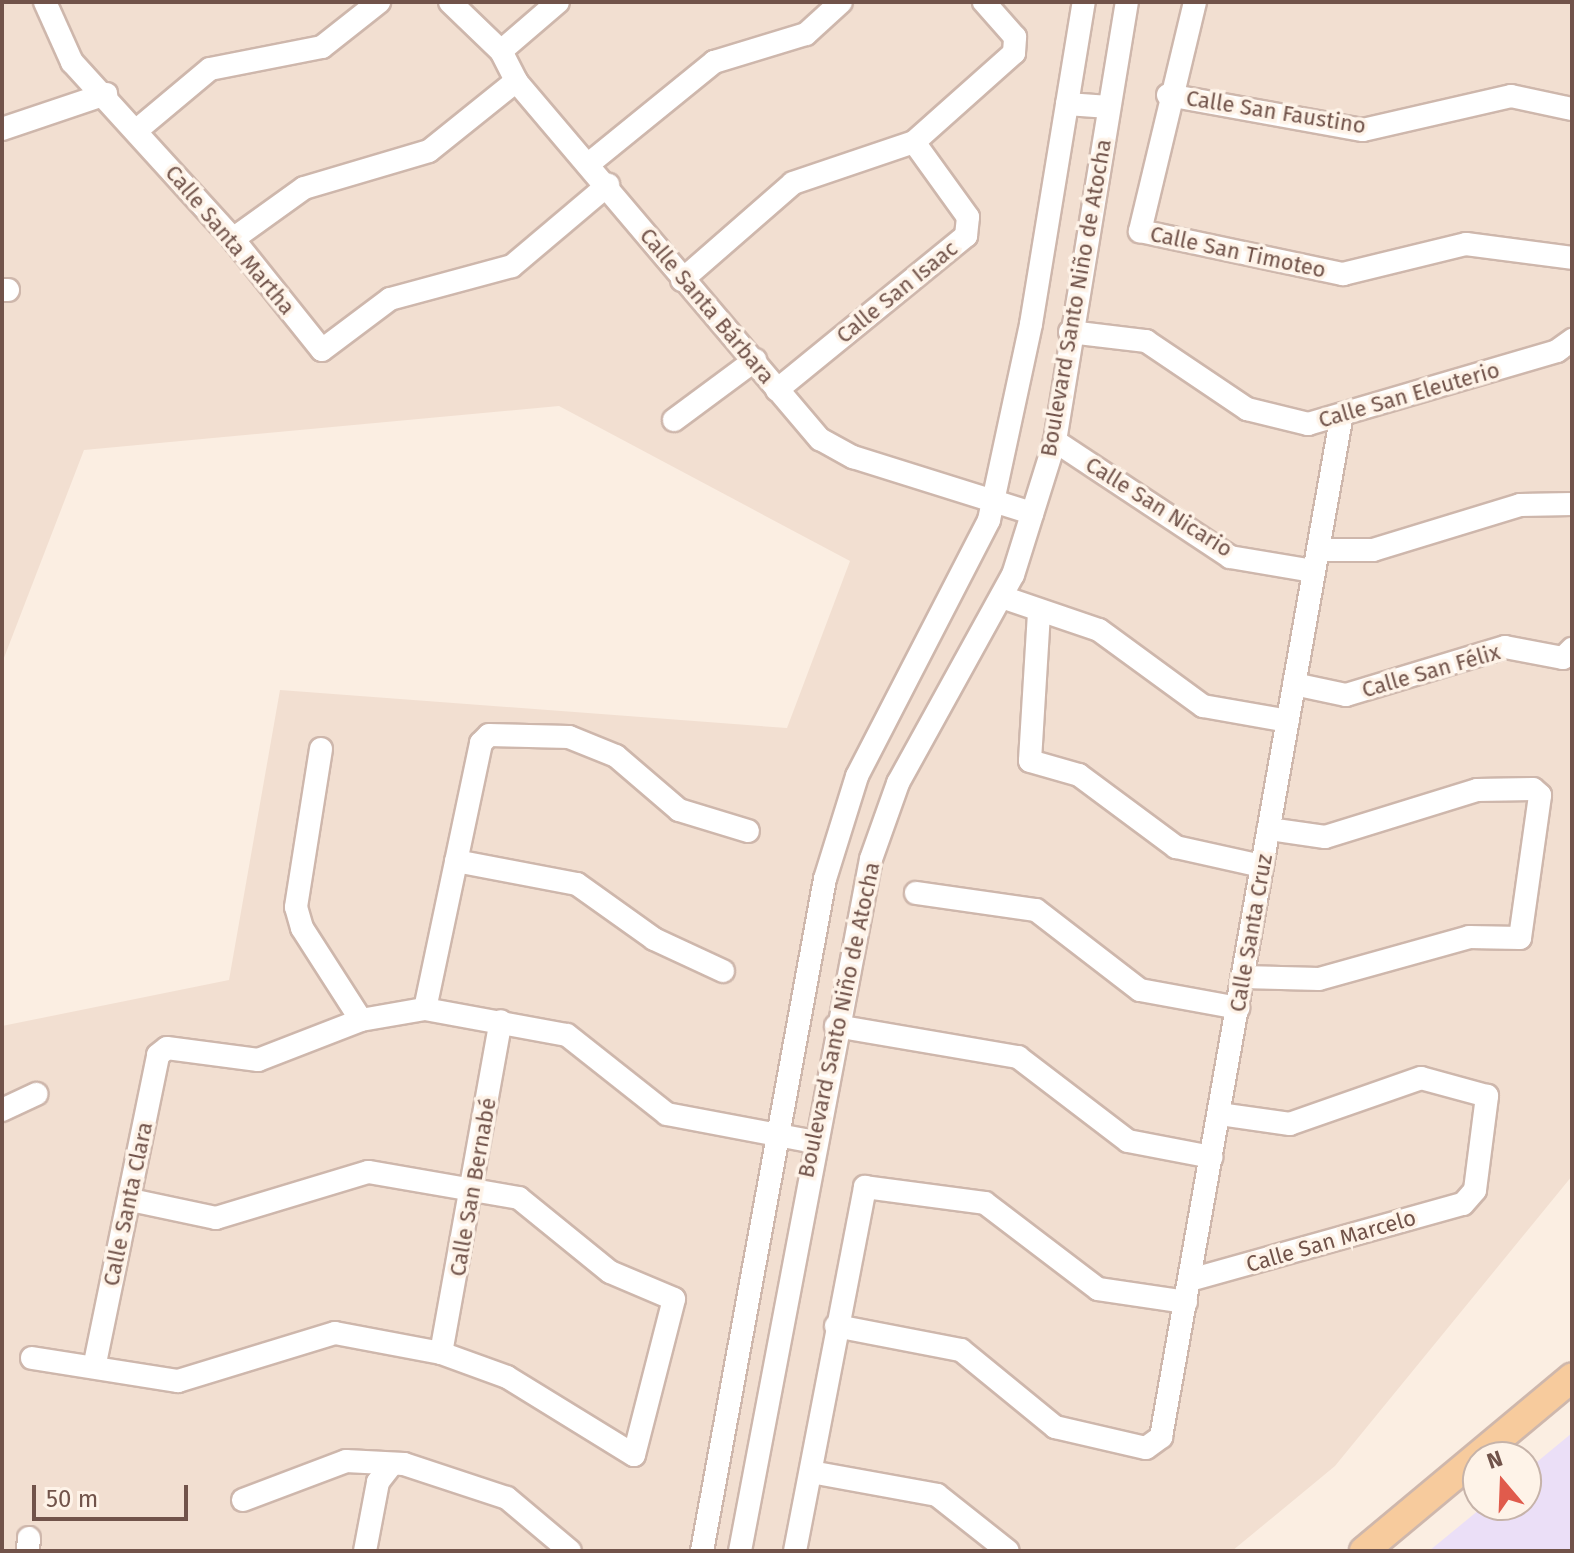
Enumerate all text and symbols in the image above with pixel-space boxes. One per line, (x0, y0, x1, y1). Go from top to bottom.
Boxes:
street label: Calle San Faustino (1184, 85, 1368, 139)
street label: Boulevard Santo Niño de Atocha (1035, 137, 1117, 459)
street label: Calle Santa Martha (160, 160, 300, 320)
street label: Calle San Timoteo (1148, 220, 1328, 284)
street label: Calle Santa Bárbara (634, 223, 780, 389)
street label: Calle San Isaac (831, 235, 963, 349)
street label: Calle San Eleuterio (1315, 357, 1503, 433)
street label: Calle San Nicario (1081, 451, 1237, 563)
street label: Calle San Félix (1359, 639, 1503, 703)
street label: Calle Santa Cruz (1224, 852, 1278, 1014)
street label: Boulevard Santo Niño de Atocha (793, 860, 885, 1180)
street label: Calle San Bernabé (444, 1096, 502, 1278)
street label: Calle Santa Clara (98, 1120, 158, 1288)
street label: Calle San Marcelo (1243, 1204, 1419, 1278)
north arrow (1462, 1441, 1542, 1521)
text: N (1483, 1445, 1506, 1475)
scale bar (36, 1469, 192, 1519)
text: 50 m (46, 1485, 98, 1513)

